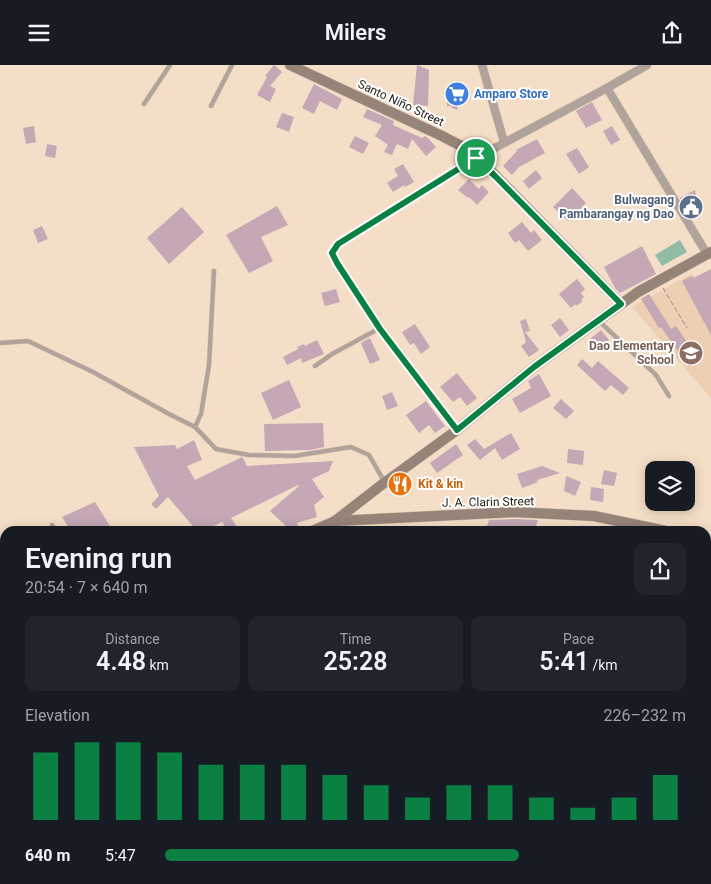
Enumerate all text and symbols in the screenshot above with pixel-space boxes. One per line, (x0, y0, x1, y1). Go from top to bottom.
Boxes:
icon: menu (25, 19, 53, 47)
icon: share (658, 19, 686, 47)
text: Milers (325, 20, 386, 45)
street label: Santo Niño Street (356, 77, 446, 129)
supermarket icon: Amparo Store (444, 81, 470, 107)
place label: Amparo Store (474, 87, 549, 101)
pin (455, 137, 497, 179)
icon: arrive (462, 144, 490, 172)
place label: Bulwagang Pambarangay ng Dao (559, 193, 674, 221)
public building icon: Bulwagang Pambarangay ng Dao (678, 194, 704, 220)
place label: Dao Elementary School (589, 339, 675, 367)
school or university icon: Dao Elementary School (678, 340, 704, 366)
map controls (645, 461, 695, 511)
button: layers (645, 461, 695, 511)
restaurant icon: Kit & kin (387, 471, 413, 497)
place label: Kit & kin (418, 477, 463, 491)
street label: J. A. Clarin Street (442, 494, 534, 510)
text: Evening run (25, 542, 172, 575)
button: share (634, 543, 686, 595)
text: 20:54 · 7 × 640 m (25, 578, 147, 597)
text: Distance (105, 631, 160, 647)
text: Time (340, 631, 371, 647)
text: Pace (563, 631, 594, 647)
text: 4.48 (96, 647, 146, 676)
text: 25:28 (324, 647, 387, 676)
text: 5:41 (539, 647, 589, 676)
text: km (146, 657, 169, 673)
text: /km (589, 657, 618, 673)
text: Elevation (25, 706, 90, 725)
text: 226–232 m (604, 706, 686, 725)
text: 640 m (25, 846, 70, 865)
text: 5:47 (105, 846, 136, 865)

